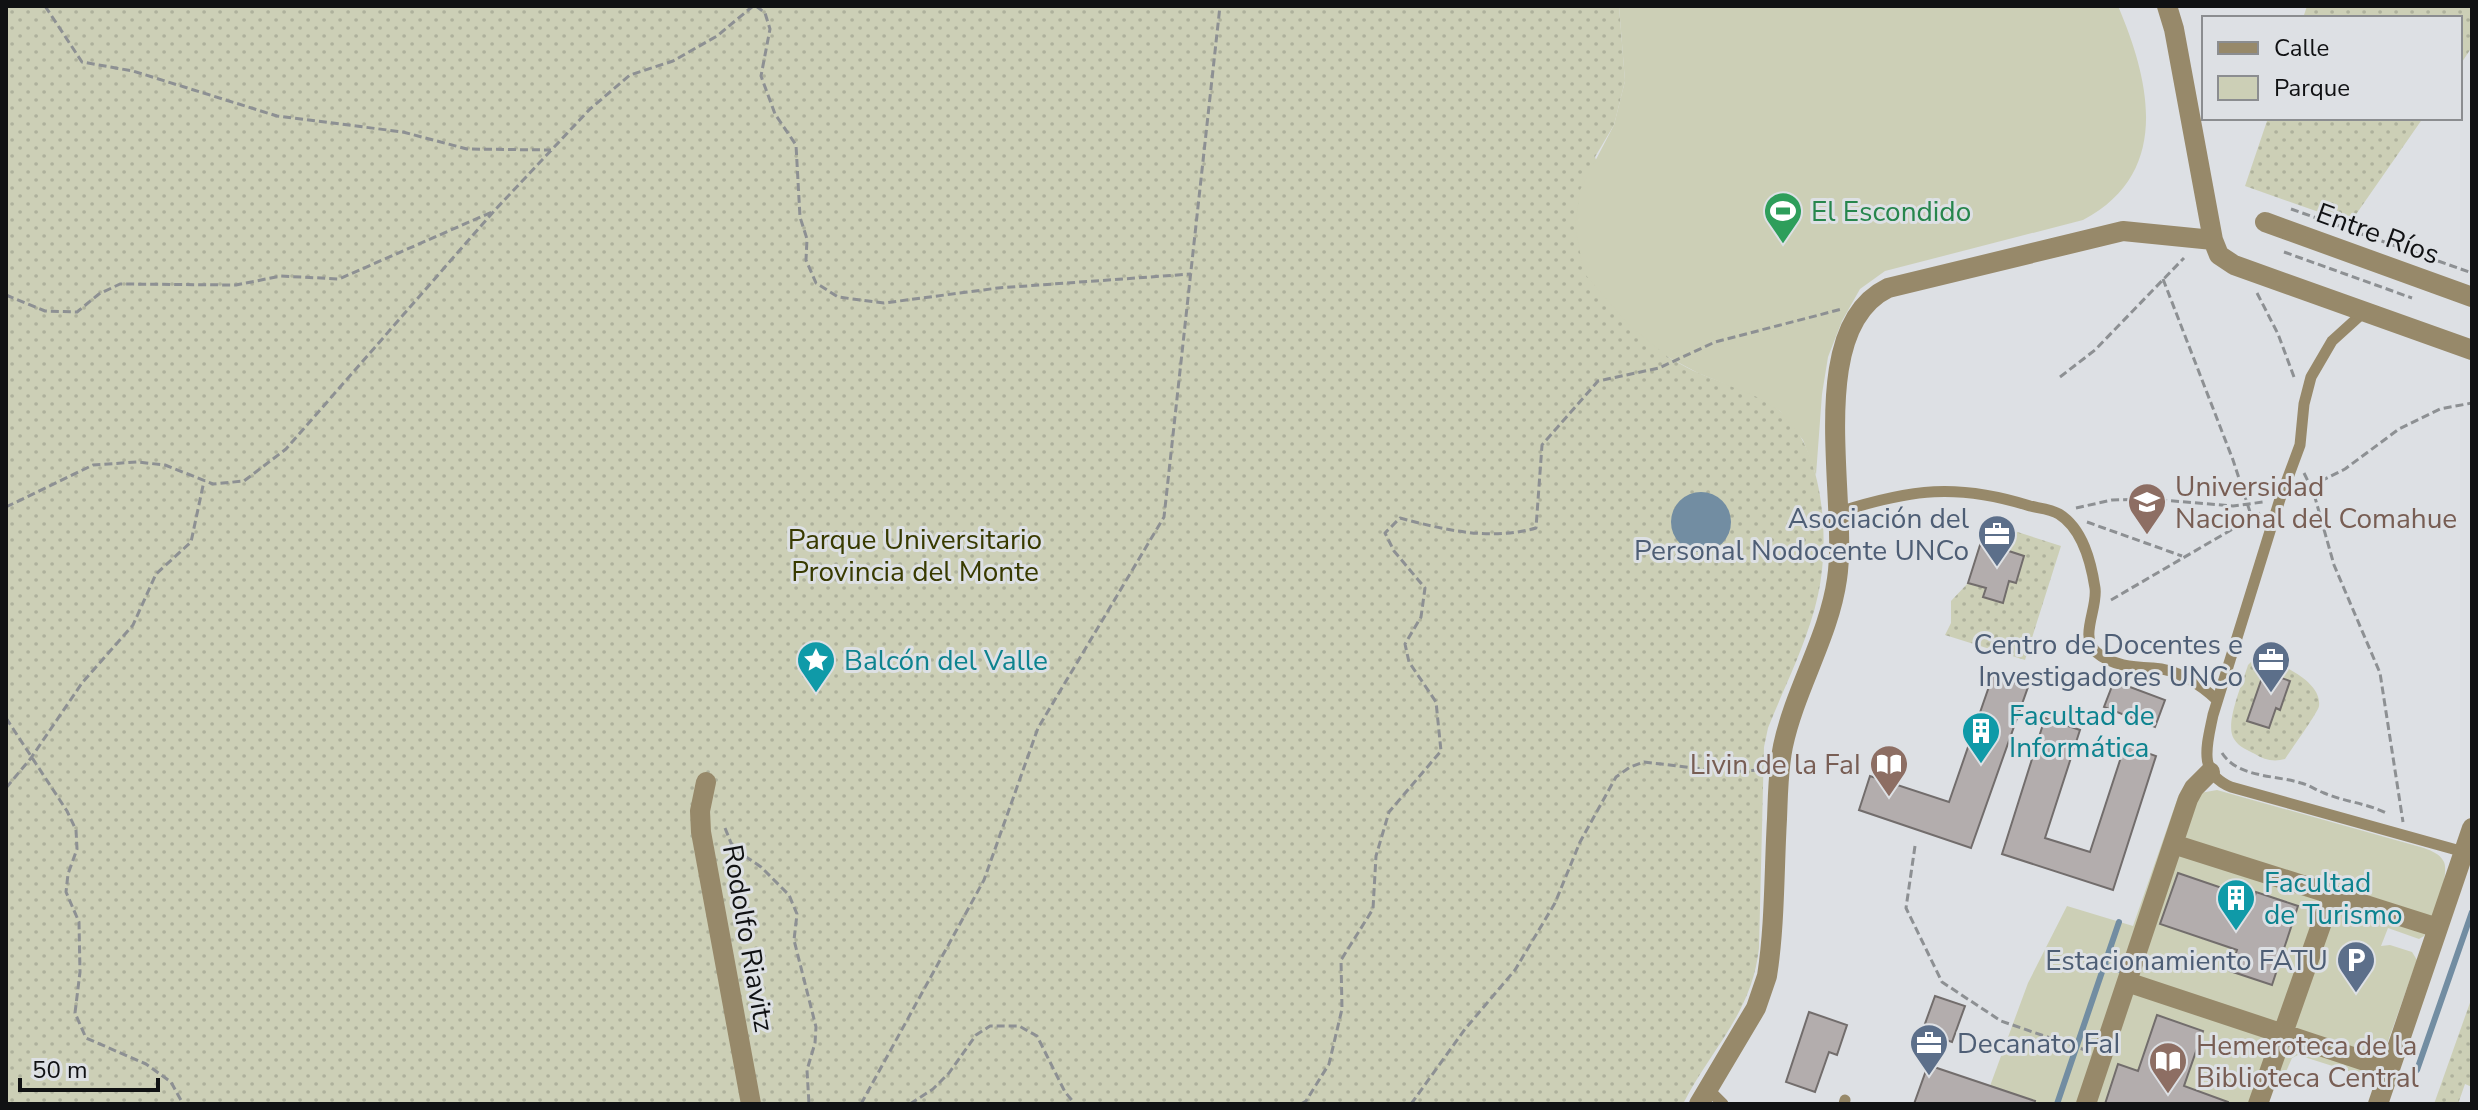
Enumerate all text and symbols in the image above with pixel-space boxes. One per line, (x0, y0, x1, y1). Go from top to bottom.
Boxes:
legend (2202, 16, 2462, 120)
text: Calle (2274, 32, 2329, 64)
text: Parque (2274, 72, 2350, 104)
sports icon: El Escondido (1762, 190, 1804, 245)
place label: El Escondido (1811, 193, 1971, 231)
street label: Entre Ríos (2311, 194, 2444, 274)
place label: Universidad Nacional del Comahue (2175, 468, 2457, 538)
school or university icon: Universidad Nacional del Comahue (2126, 481, 2168, 536)
place label: Asociación del Personal Nodocente UNCo (1634, 500, 1970, 570)
office icon: Asociación del Personal Nodocente UNCo (1976, 513, 2018, 568)
park label: Parque Universitario Provincia del Monte (788, 521, 1042, 591)
place label: Centro de Docentes e Investigadores UNCo (1974, 626, 2243, 696)
place icon: Balcón del Valle (795, 639, 837, 694)
office icon: Centro de Docentes e Investigadores UNCo (2250, 639, 2292, 694)
place label: Balcón del Valle (844, 642, 1048, 680)
place label: Facultad de Informática (2009, 697, 2155, 767)
building icon: Facultad de Informática (1960, 710, 2002, 765)
library icon: Livin de la FaI (1868, 743, 1910, 798)
place label: Livin de la FaI (1690, 746, 1861, 784)
street label: Rodolfo Riavitz (713, 842, 783, 1035)
place label: Facultad de Turismo (2264, 864, 2402, 934)
building icon: Facultad de Turismo (2215, 877, 2257, 932)
parking icon: Estacionamiento FATU (2335, 939, 2377, 994)
place label: Estacionamiento FATU (2045, 942, 2328, 980)
office icon: Decanato FaI (1908, 1022, 1950, 1077)
place label: Decanato FaI (1957, 1025, 2120, 1063)
place label: Hemeroteca de la Biblioteca Central (2196, 1027, 2420, 1097)
library icon: Hemeroteca de la Biblioteca Central (2147, 1040, 2189, 1095)
scale bar (20, 1042, 158, 1092)
text: 50 m (32, 1054, 88, 1086)

